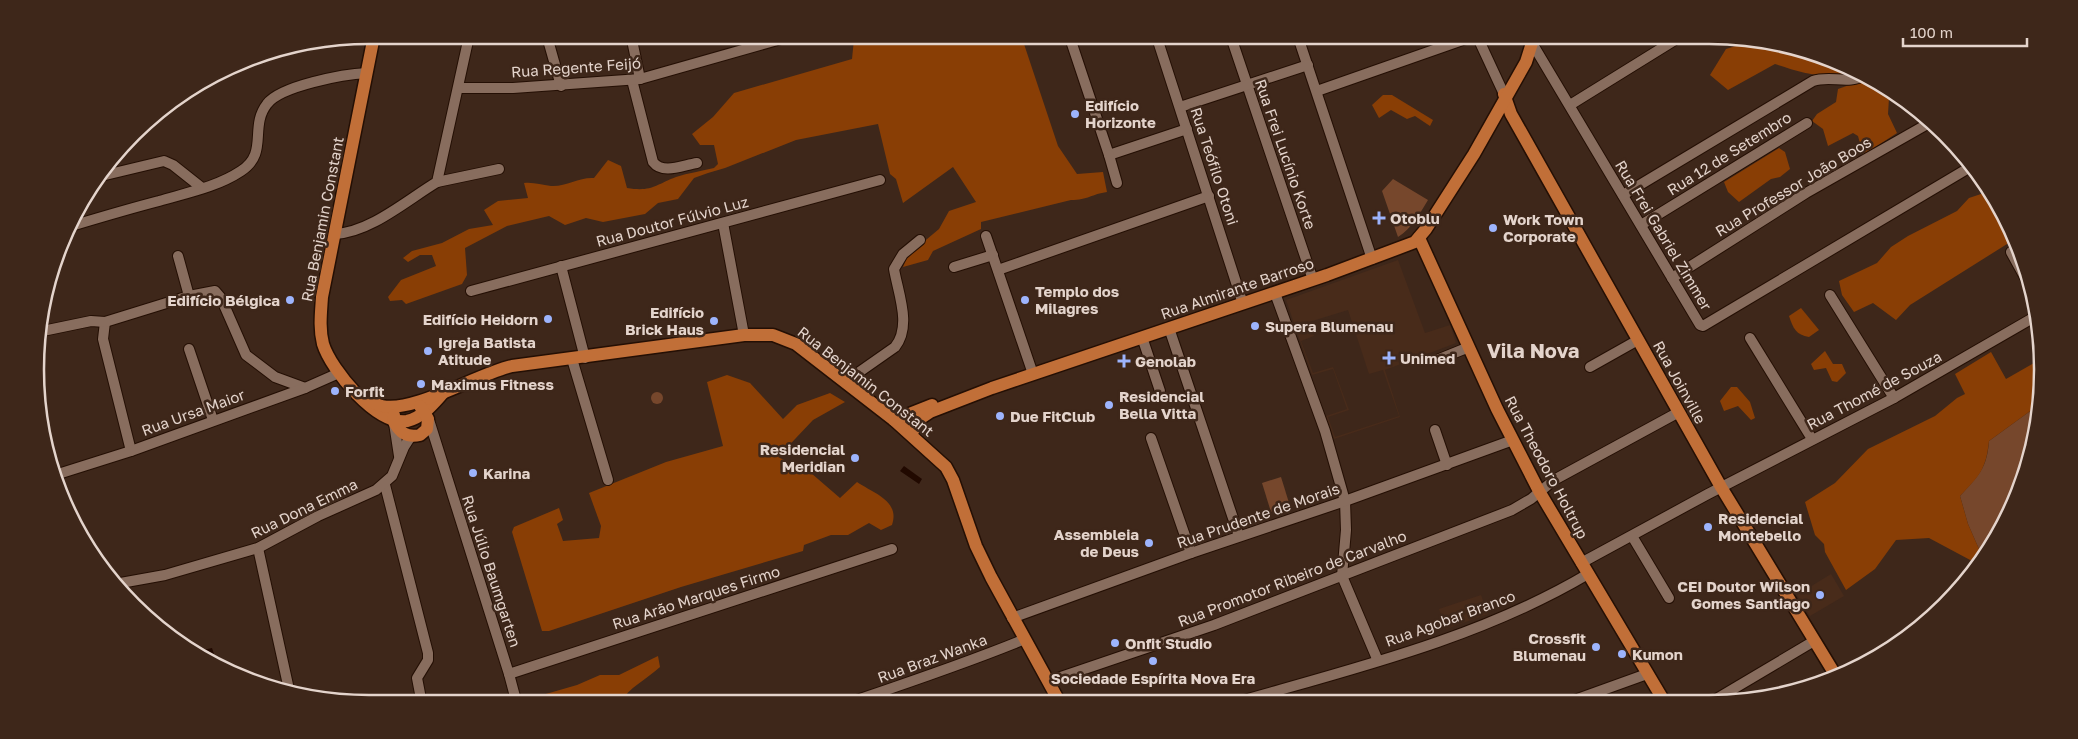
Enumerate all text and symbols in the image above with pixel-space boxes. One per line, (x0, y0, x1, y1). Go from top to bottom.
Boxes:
scale bar (1903, 15, 2027, 47)
text: 100 m (1910, 23, 1953, 41)
street label: Rua Regente Feijó (511, 53, 641, 81)
street label: Rua Frei Lucínio Korte (1252, 77, 1320, 232)
place label: Edifício Horizonte (1085, 96, 1156, 131)
street label: Rua Teófilo Otoni (1187, 105, 1243, 227)
marker: Edifício Horizonte (1069, 108, 1081, 120)
street label: Rua 12 de Setembro (1664, 108, 1794, 198)
street label: Rua Professor João Boos (1712, 132, 1874, 240)
street label: Rua Benjamin Constant (297, 135, 347, 303)
street label: Rua Frei Gabriel Zimmer (1612, 157, 1716, 313)
street label: Rua Doutor Fúlvio Luz (594, 192, 750, 250)
place label: Otoblu (1390, 209, 1440, 227)
place label: Work Town Corporate (1503, 210, 1584, 245)
marker: Otoblu (1372, 211, 1386, 225)
marker: Work Town Corporate (1487, 222, 1499, 234)
street label: Rua Almirante Barroso (1158, 253, 1316, 323)
place label: Templo dos Milagres (1035, 282, 1119, 317)
place label: Edifício Bélgica (167, 291, 280, 309)
marker: Edifício Bélgica (284, 294, 296, 306)
marker: Templo dos Milagres (1019, 294, 1031, 306)
place label: Edifício Brick Haus (625, 303, 704, 338)
place label: Edifício Heidorn (423, 310, 538, 328)
marker: Edifício Heidorn (542, 313, 554, 325)
marker: Edifício Brick Haus (708, 315, 720, 327)
place label: Supera Blumenau (1265, 317, 1393, 335)
marker: Supera Blumenau (1249, 320, 1261, 332)
street label: Rua Benjamin Constant (794, 322, 938, 440)
place label: Igreja Batista Atitude (438, 333, 536, 368)
street label: Rua Joinville (1650, 337, 1710, 427)
district label: Vila Nova (1487, 338, 1579, 362)
marker: Igreja Batista Atitude (422, 345, 434, 357)
street label: Rua Thomé de Souza (1804, 347, 1944, 433)
place label: Unimed (1400, 349, 1455, 367)
marker: Unimed (1382, 351, 1396, 365)
place label: Genolab (1135, 352, 1196, 370)
marker: Genolab (1117, 354, 1131, 368)
place label: Maximus Fitness (431, 375, 554, 393)
marker: Maximus Fitness (415, 378, 427, 390)
place label: Forfit (345, 382, 385, 400)
street label: Rua Ursa Maior (139, 385, 247, 439)
marker: Forfit (329, 385, 341, 397)
place label: Residencial Bella Vitta (1119, 387, 1204, 422)
street label: Rua Theodoro Holtrup (1502, 393, 1592, 541)
marker: Residencial Bella Vitta (1103, 399, 1115, 411)
place label: Due FitClub (1010, 407, 1095, 425)
marker: Due FitClub (994, 410, 1006, 422)
place label: Residencial Meridian (760, 440, 845, 475)
marker: Residencial Meridian (849, 452, 861, 464)
place label: Karina (483, 464, 530, 482)
marker: Karina (467, 467, 479, 479)
street label: Rua Dona Emma (248, 474, 360, 542)
street label: Rua Prudente de Morais (1174, 479, 1342, 551)
street label: Rua Júlio Baumgarten (459, 493, 525, 649)
place label: Residencial Montebello (1718, 509, 1803, 544)
marker: Residencial Montebello (1702, 521, 1714, 533)
place label: Assembleia de Deus (1054, 525, 1139, 560)
street label: Rua Promotor Ribeiro de Carvalho (1175, 526, 1409, 630)
marker: Assembleia de Deus (1143, 537, 1155, 549)
street label: Rua Arão Marques Firmo (610, 561, 782, 633)
place label: CEI Doutor Wilson Gomes Santiago (1677, 577, 1810, 612)
street label: Rua Agobar Branco (1382, 586, 1518, 650)
marker: CEI Doutor Wilson Gomes Santiago (1814, 589, 1826, 601)
place label: Crossfit Blumenau (1513, 629, 1586, 664)
street label: Rua Braz Wanka (875, 630, 989, 686)
place label: Onfit Studio (1125, 634, 1212, 652)
marker: Onfit Studio (1109, 637, 1121, 649)
marker: Crossfit Blumenau (1590, 641, 1602, 653)
place label: Kumon (1632, 645, 1683, 663)
marker: Kumon (1616, 648, 1628, 660)
marker: Sociedade Espírita Nova Era (1147, 655, 1159, 667)
place label: Sociedade Espírita Nova Era (1051, 669, 1256, 687)

